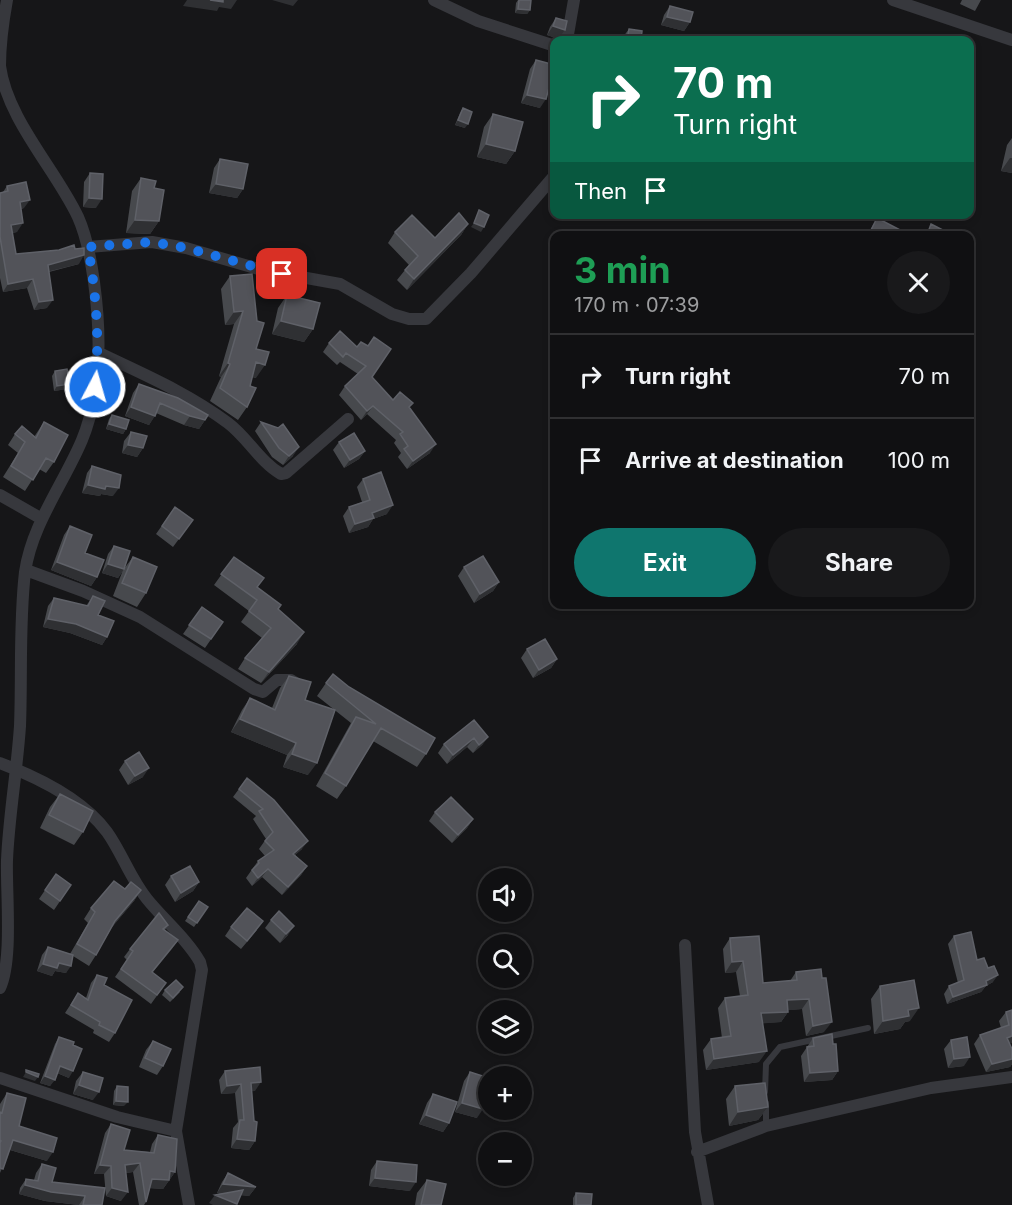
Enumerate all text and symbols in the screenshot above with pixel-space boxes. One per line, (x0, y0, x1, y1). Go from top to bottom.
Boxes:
text: 70 m (673, 57, 773, 108)
icon: right (574, 60, 652, 138)
text: Turn right (673, 108, 797, 141)
icon: arrive (639, 174, 672, 207)
text: Then (574, 178, 627, 204)
pin (256, 248, 307, 299)
text: 3 min (574, 248, 671, 292)
button: close (887, 251, 950, 314)
icon: arrive (265, 257, 298, 290)
text: 170 m · 07:39 (574, 293, 699, 317)
position arrow (63, 355, 127, 419)
icon: right (574, 360, 607, 393)
text: Turn right (625, 363, 731, 389)
text: 70 m (899, 363, 950, 389)
icon: arrive (574, 444, 607, 477)
text: Arrive at destination (625, 447, 844, 473)
text: 100 m (888, 447, 950, 473)
button: Exit (574, 528, 756, 597)
button: Share (768, 528, 950, 597)
map controls (478, 868, 532, 1186)
button: sound (478, 868, 532, 922)
button: search (478, 934, 532, 988)
button: layers (478, 1000, 532, 1054)
button: + (478, 1066, 532, 1120)
button: − (478, 1132, 532, 1186)

